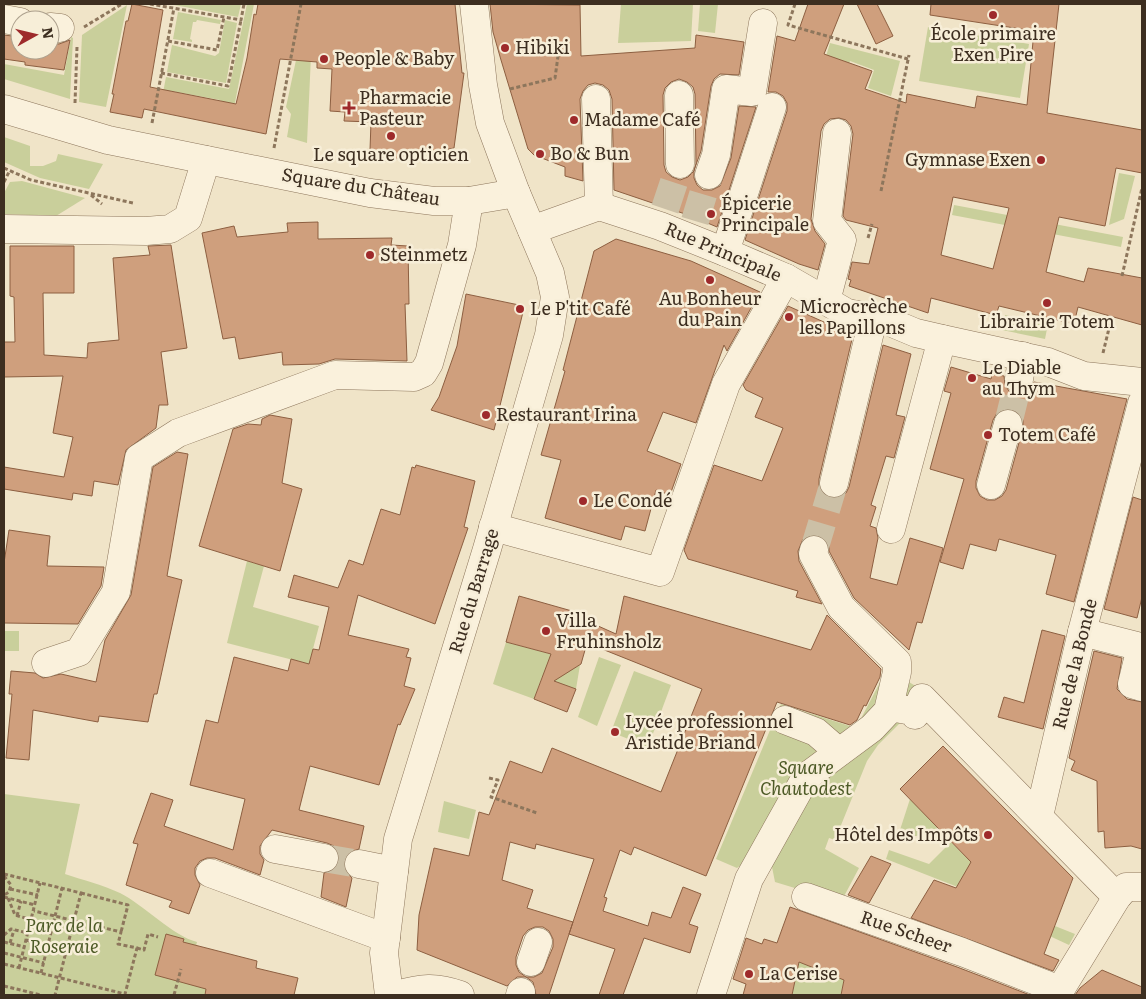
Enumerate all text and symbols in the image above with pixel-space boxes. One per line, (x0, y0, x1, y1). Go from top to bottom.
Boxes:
marker: École primaire Exen Pire (987, 9, 999, 21)
north arrow (10, 10, 60, 60)
place label: École primaire Exen Pire (930, 19, 1056, 67)
text: N (38, 26, 60, 41)
place label: Hibiki (515, 33, 570, 60)
marker: Hibiki (499, 42, 511, 54)
place label: People & Baby (334, 44, 455, 71)
marker: People & Baby (318, 53, 330, 65)
place label: Pharmacie Pasteur (359, 83, 451, 131)
marker: Pharmacie Pasteur (343, 102, 355, 114)
place label: Madame Café (584, 105, 700, 132)
marker: Madame Café (568, 114, 580, 126)
marker: Le square opticien (385, 130, 397, 142)
place label: Bo & Bun (550, 139, 629, 166)
place label: Le square opticien (313, 140, 469, 167)
place label: Gymnase Exen (905, 145, 1031, 172)
marker: Bo & Bun (534, 148, 546, 160)
marker: Gymnase Exen (1035, 154, 1047, 166)
street label: Square du Château (280, 160, 442, 211)
place label: Épicerie Principale (721, 189, 809, 237)
marker: Épicerie Principale (705, 208, 717, 220)
street label: Rue Principale (661, 214, 786, 287)
place label: Steinmetz (380, 240, 468, 267)
marker: Steinmetz (364, 249, 376, 261)
marker: Au Bonheur du Pain (704, 274, 716, 286)
place label: Au Bonheur du Pain (659, 284, 762, 332)
place label: Microcrèche les Papillons (799, 292, 907, 340)
place label: Le P'tit Café (530, 294, 631, 321)
marker: Librairie Totem (1041, 297, 1053, 309)
marker: Le P'tit Café (514, 303, 526, 315)
place label: Librairie Totem (979, 307, 1115, 334)
marker: Microcrèche les Papillons (783, 311, 795, 323)
place label: Le Diable au Thym (982, 353, 1061, 401)
marker: Le Diable au Thym (966, 372, 978, 384)
place label: Restaurant Irina (496, 400, 637, 427)
marker: Restaurant Irina (480, 409, 492, 421)
place label: Totem Café (998, 420, 1096, 447)
marker: Totem Café (982, 429, 994, 441)
place label: Le Condé (593, 486, 672, 513)
marker: Le Condé (577, 495, 589, 507)
street label: Rue du Barrage (441, 525, 504, 656)
street label: Rue de la Bonde (1044, 595, 1103, 732)
place label: Villa Fruhinsholz (556, 606, 662, 654)
marker: Villa Fruhinsholz (540, 625, 552, 637)
place label: Lycée professionnel Aristide Briand (625, 707, 793, 755)
marker: Lycée professionnel Aristide Briand (609, 726, 621, 738)
park label: Square Chautodest (760, 753, 852, 801)
place label: Hôtel des Impôts (834, 820, 978, 847)
marker: Hôtel des Impôts (982, 829, 994, 841)
street label: Rue Scheer (857, 902, 956, 959)
park label: Parc de la Roseraie (25, 911, 104, 959)
place label: La Cerise (759, 959, 838, 986)
marker: La Cerise (743, 968, 755, 980)

